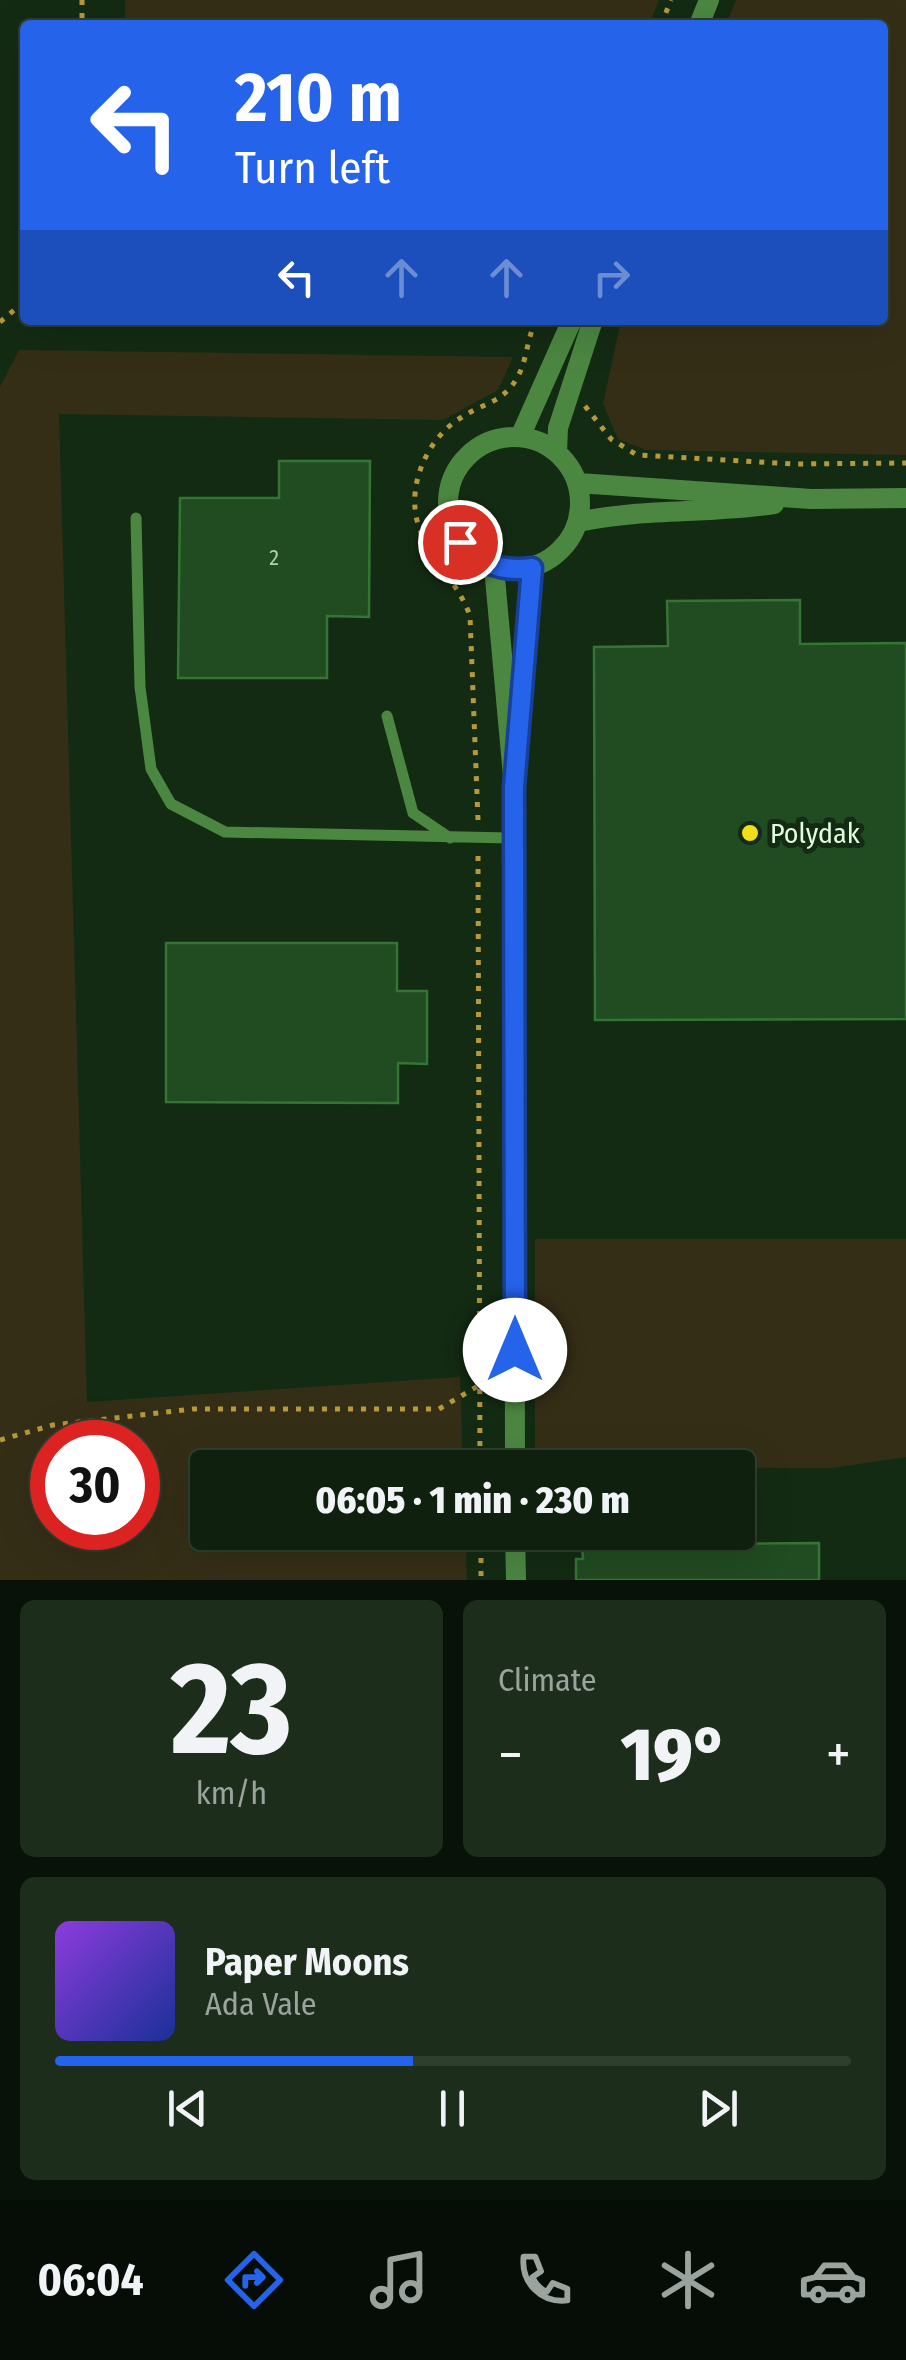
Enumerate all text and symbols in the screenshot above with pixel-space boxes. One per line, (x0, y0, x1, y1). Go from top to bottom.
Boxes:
text: 210 m (235, 56, 402, 140)
icon: left (70, 60, 200, 190)
text: Turn left (235, 141, 390, 195)
icon: left (269, 250, 324, 305)
icon: ahead (374, 250, 429, 305)
icon: ahead (479, 250, 534, 305)
icon: right (584, 250, 639, 305)
pin (418, 500, 503, 585)
icon: arrive (433, 515, 488, 570)
house number: 2 (269, 544, 279, 571)
place label: Polydak (770, 817, 861, 850)
marker: Polydak (739, 822, 761, 844)
position arrow (463, 1298, 567, 1402)
speed limit sign: 30 (30, 1420, 160, 1550)
text: 06:05 · 1 min · 230 m (315, 1477, 630, 1523)
text: 23 (171, 1631, 292, 1787)
text: Climate (498, 1661, 597, 1699)
text: 19° (621, 1710, 728, 1800)
text: − (498, 1722, 523, 1788)
text: + (826, 1722, 851, 1788)
text: km/h (196, 1774, 267, 1812)
text: Paper Moons (205, 1939, 409, 1985)
text: Ada Vale (205, 1985, 317, 2023)
icon: previous (160, 2081, 215, 2136)
icon: pause (425, 2081, 480, 2136)
icon: next (691, 2081, 746, 2136)
icon: directions (219, 2245, 289, 2315)
icon: music (364, 2245, 434, 2315)
icon: phone (509, 2245, 579, 2315)
icon: climate (653, 2245, 723, 2315)
icon: car (798, 2245, 868, 2315)
text: 06:04 (37, 2253, 144, 2307)

